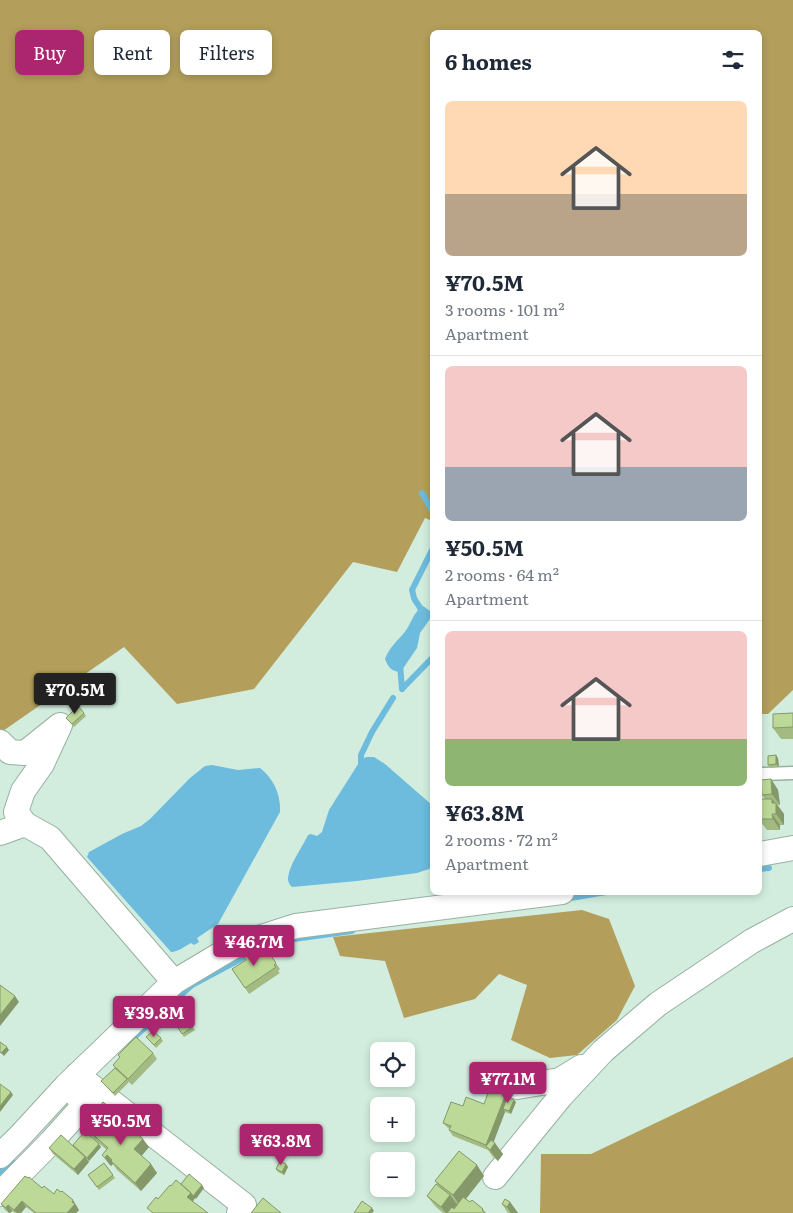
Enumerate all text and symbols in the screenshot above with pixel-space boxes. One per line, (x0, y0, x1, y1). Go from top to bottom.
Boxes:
chip: Buy (15, 30, 84, 75)
chip: Rent (94, 30, 170, 75)
chip: Filters (180, 30, 272, 75)
text: 6 homes (445, 45, 532, 76)
icon: filters (719, 46, 747, 74)
icon: home (551, 133, 641, 223)
text: ¥70.5M (445, 266, 524, 297)
text: 3 rooms · 101 m² (445, 297, 565, 321)
text: Apartment (445, 321, 529, 345)
icon: home (551, 399, 641, 489)
text: ¥50.5M (445, 531, 524, 562)
text: 2 rooms · 64 m² (445, 562, 559, 586)
text: Apartment (445, 586, 529, 610)
icon: home (551, 664, 641, 754)
pin: ¥70.5M (34, 672, 116, 715)
text: ¥70.5M (45, 677, 105, 701)
text: ¥63.8M (445, 796, 525, 827)
text: 2 rooms · 72 m² (445, 827, 558, 851)
text: Apartment (445, 851, 529, 875)
pin: ¥46.7M (213, 924, 295, 967)
text: ¥46.7M (224, 929, 284, 953)
pin: ¥39.8M (113, 996, 195, 1038)
text: ¥39.8M (124, 1000, 184, 1024)
map controls (370, 1042, 415, 1197)
button: locate (370, 1042, 415, 1087)
pin: ¥77.1M (467, 1062, 549, 1104)
text: ¥77.1M (480, 1066, 536, 1090)
button: + (370, 1097, 415, 1142)
pin: ¥50.5M (80, 1104, 162, 1146)
text: ¥50.5M (91, 1108, 151, 1132)
pin: ¥63.8M (240, 1124, 322, 1166)
text: ¥63.8M (251, 1128, 311, 1152)
button: − (370, 1152, 415, 1197)

